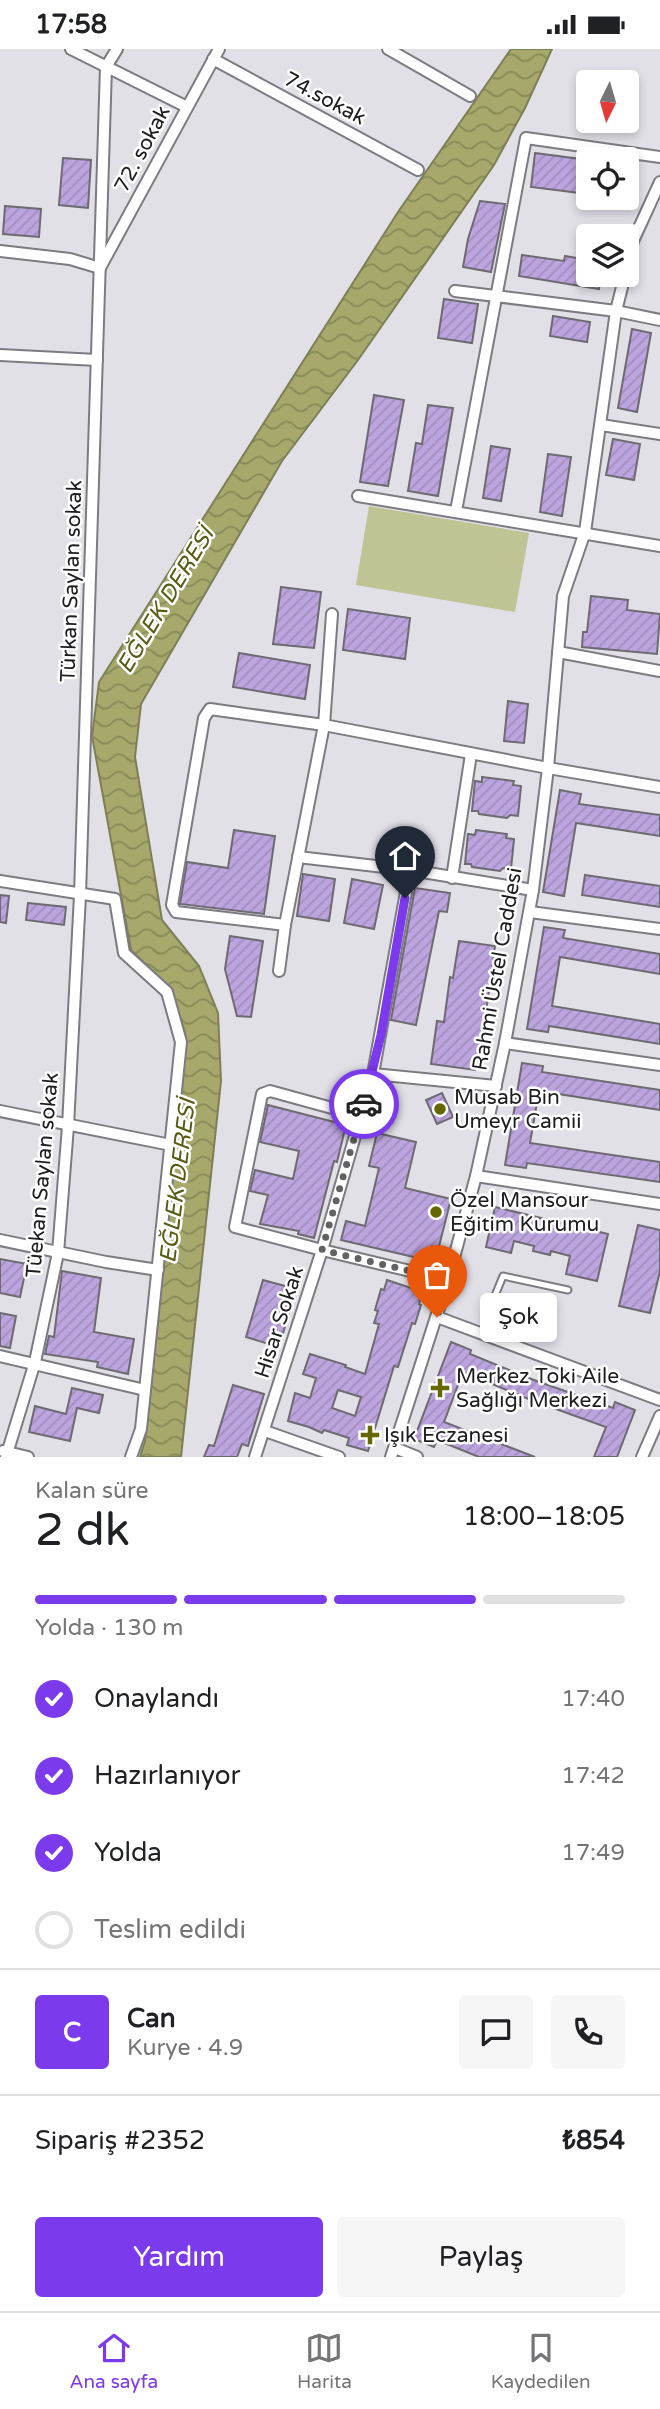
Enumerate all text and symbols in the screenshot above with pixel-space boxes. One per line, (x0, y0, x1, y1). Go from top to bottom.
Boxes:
text: 17:58 (35, 9, 107, 40)
street label: 74.sokak (280, 66, 370, 130)
north arrow (576, 70, 639, 133)
map controls (576, 70, 639, 287)
street label: 72. sokak (109, 102, 176, 197)
button: locate (576, 147, 639, 210)
button: layers (576, 224, 639, 287)
street label: Türkan Saylan sokak (55, 480, 88, 682)
water label: EĞLEK DERESİ (111, 520, 222, 678)
pin (375, 826, 435, 898)
icon: home (386, 837, 424, 875)
street label: Rahmi Üstel Caddesi (467, 866, 528, 1073)
courier (329, 1069, 399, 1139)
street label: Tüekan Saylan sokak (21, 1071, 64, 1279)
icon: car (345, 1085, 383, 1123)
place label: Musab Bin Umeyr Camii (454, 1085, 582, 1134)
water label: EĞLEK DERESİ (154, 1094, 202, 1265)
marker: Musab Bin Umeyr Camii (432, 1101, 448, 1117)
place label: Özel Mansour Eğitim Kurumu (450, 1188, 599, 1237)
marker: Özel Mansour Eğitim Kurumu (428, 1204, 444, 1220)
pin (407, 1245, 467, 1317)
icon: bag (418, 1256, 456, 1294)
street label: Hisar Sokak (250, 1263, 309, 1381)
callout: Şok (479, 1293, 556, 1341)
text: Şok (498, 1303, 539, 1331)
place label: Merkez Toki Aile Sağlığı Merkezi (456, 1364, 619, 1413)
marker: Merkez Toki Aile Sağlığı Merkezi (430, 1378, 450, 1398)
place label: Işık Eczanesi (384, 1423, 509, 1448)
marker: Işık Eczanesi (362, 1427, 378, 1443)
text: Kalan süre (35, 1477, 149, 1505)
text: 18:00–18:05 (463, 1501, 625, 1532)
text: 2 dk (35, 1503, 130, 1558)
text: Yolda · 130 m (35, 1614, 184, 1642)
icon: check (35, 1680, 73, 1718)
text: Onaylandı (94, 1683, 219, 1714)
text: 17:40 (561, 1685, 625, 1713)
icon: check (35, 1757, 73, 1795)
text: Hazırlanıyor (94, 1760, 241, 1791)
text: 17:42 (561, 1762, 625, 1790)
icon: check (35, 1834, 73, 1872)
text: Yolda (94, 1837, 162, 1868)
text: 17:49 (561, 1839, 625, 1867)
text: Teslim edildi (94, 1914, 246, 1945)
button: chat (459, 1995, 533, 2069)
button: phone (551, 1995, 625, 2069)
text: Can (127, 2003, 176, 2034)
text: C (63, 2017, 81, 2048)
text: Kurye · 4.9 (127, 2034, 243, 2062)
text: Sipariş #2352 (35, 2125, 205, 2156)
text: ₺854 (562, 2125, 625, 2156)
button: Yardım (35, 2217, 323, 2297)
button: Paylaş (337, 2217, 625, 2297)
tab: Ana sayfa (69, 2329, 158, 2393)
tab: Harita (297, 2329, 352, 2393)
tab: Kaydedilen (491, 2329, 591, 2393)

